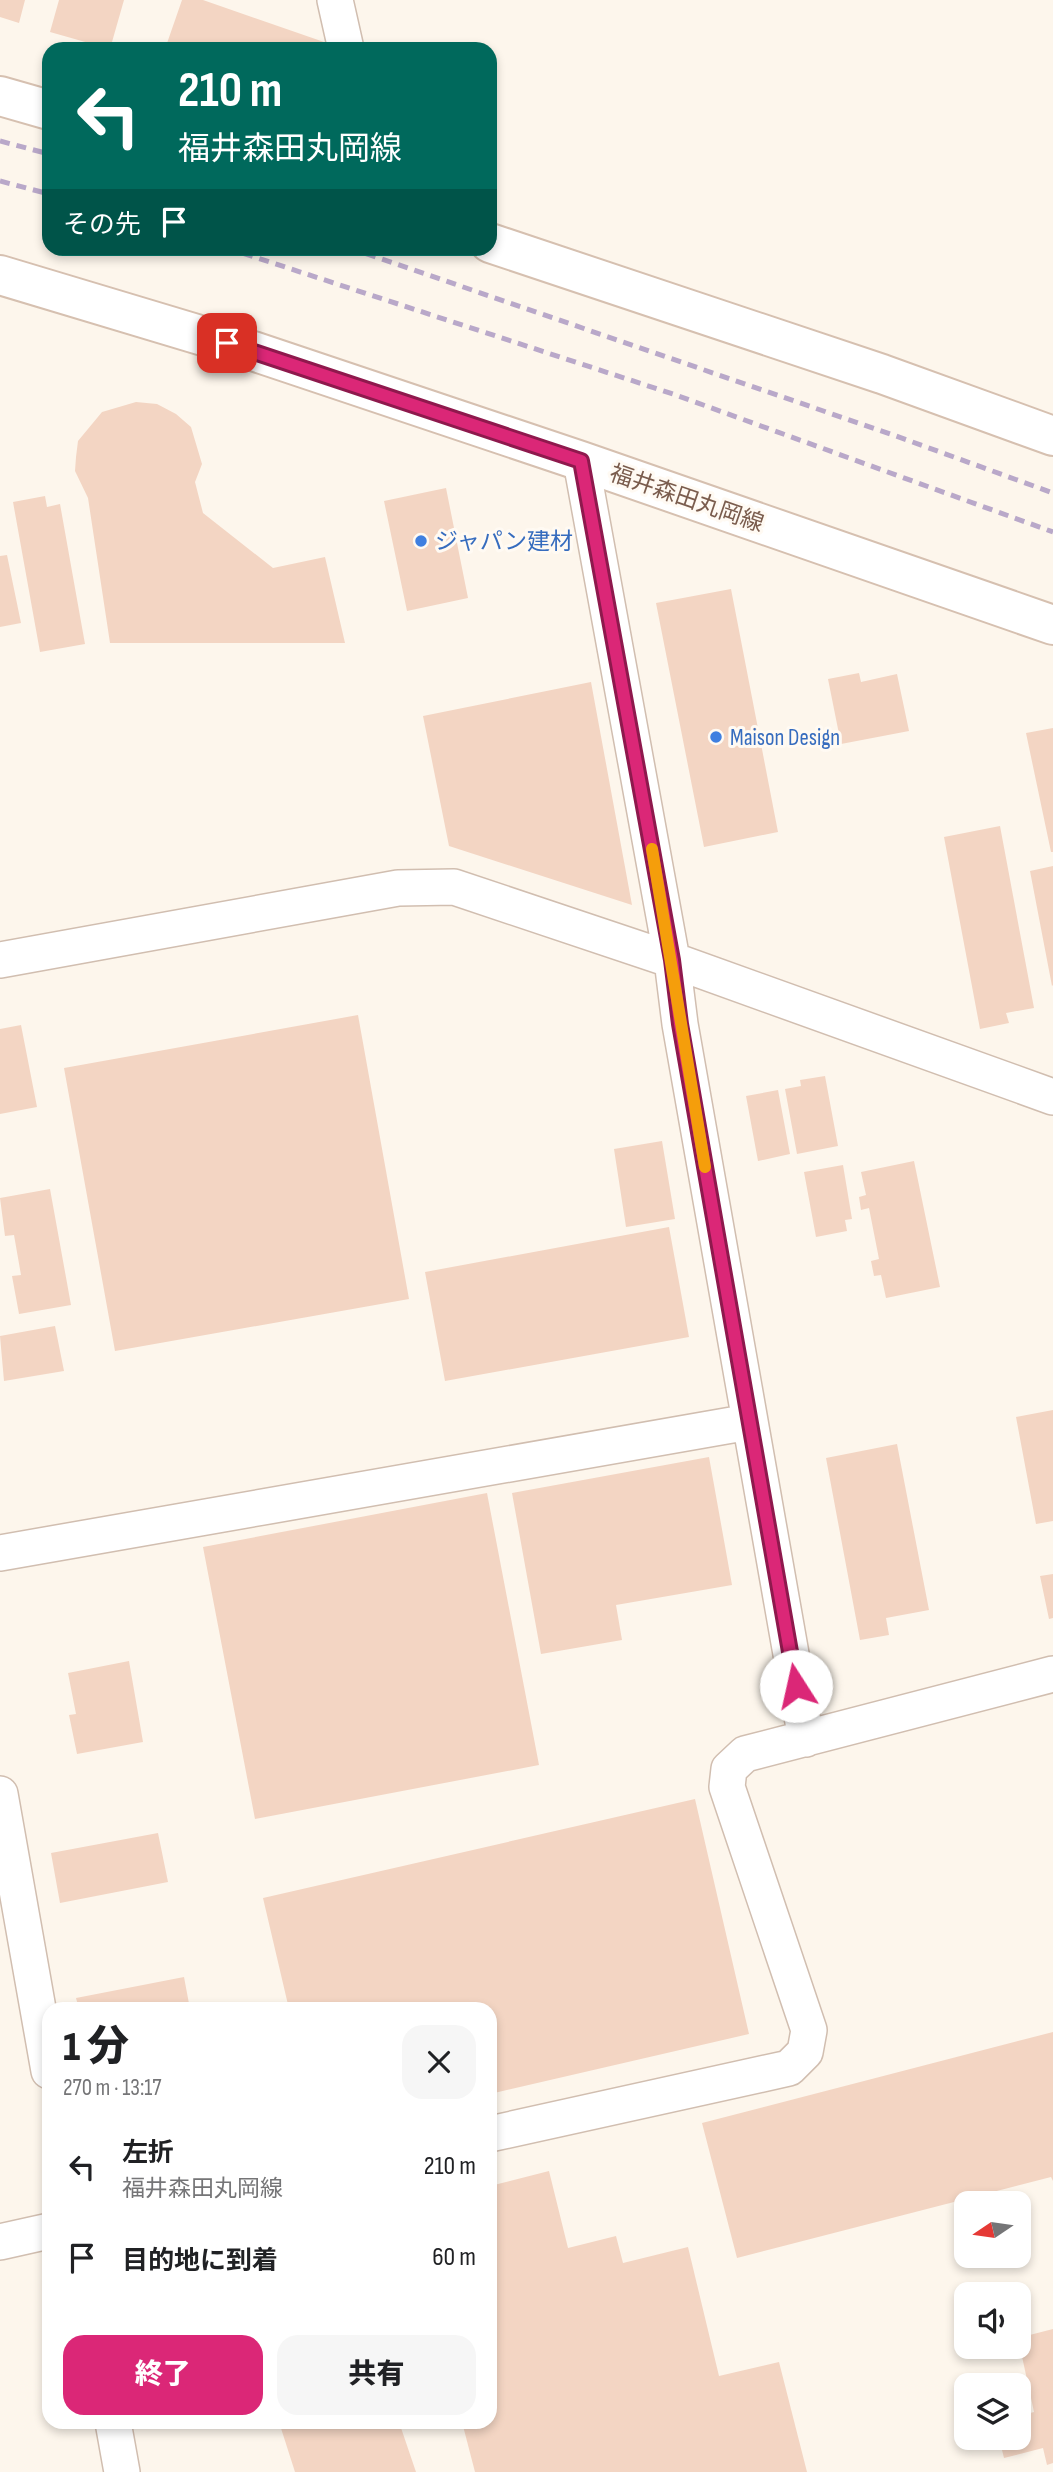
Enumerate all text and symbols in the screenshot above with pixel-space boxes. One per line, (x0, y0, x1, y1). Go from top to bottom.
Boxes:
text: 210 m (178, 62, 282, 121)
icon: left (63, 70, 154, 161)
text: 福井森田丸岡線 (178, 130, 402, 169)
icon: arrive (155, 203, 193, 241)
text: その先 (63, 210, 141, 241)
pin (197, 313, 257, 373)
icon: arrive (208, 324, 246, 362)
street label: 福井森田丸岡線 (606, 460, 767, 538)
place label: ジャパン建材 (435, 528, 573, 556)
marker: ジャパン建材 (413, 533, 429, 549)
place label: Maison Design (730, 724, 840, 752)
marker: Maison Design (708, 729, 724, 745)
position arrow (759, 1649, 833, 1723)
text: 1 分 (63, 2022, 129, 2073)
button: close (402, 2025, 476, 2099)
text: 270 m · 13:17 (63, 2074, 161, 2102)
text: 左折 (122, 2138, 174, 2169)
icon: left (63, 2148, 101, 2186)
text: 210 m (424, 2151, 476, 2182)
text: 福井森田丸岡線 (122, 2175, 283, 2203)
north arrow (954, 2191, 1031, 2268)
map controls (954, 2191, 1031, 2450)
icon: arrive (63, 2239, 101, 2277)
text: 60 m (432, 2242, 476, 2273)
text: 目的地に到着 (122, 2246, 278, 2277)
button: sound (954, 2282, 1031, 2359)
button: 終了 (63, 2335, 263, 2415)
button: 共有 (277, 2335, 476, 2415)
button: layers (954, 2373, 1031, 2450)

